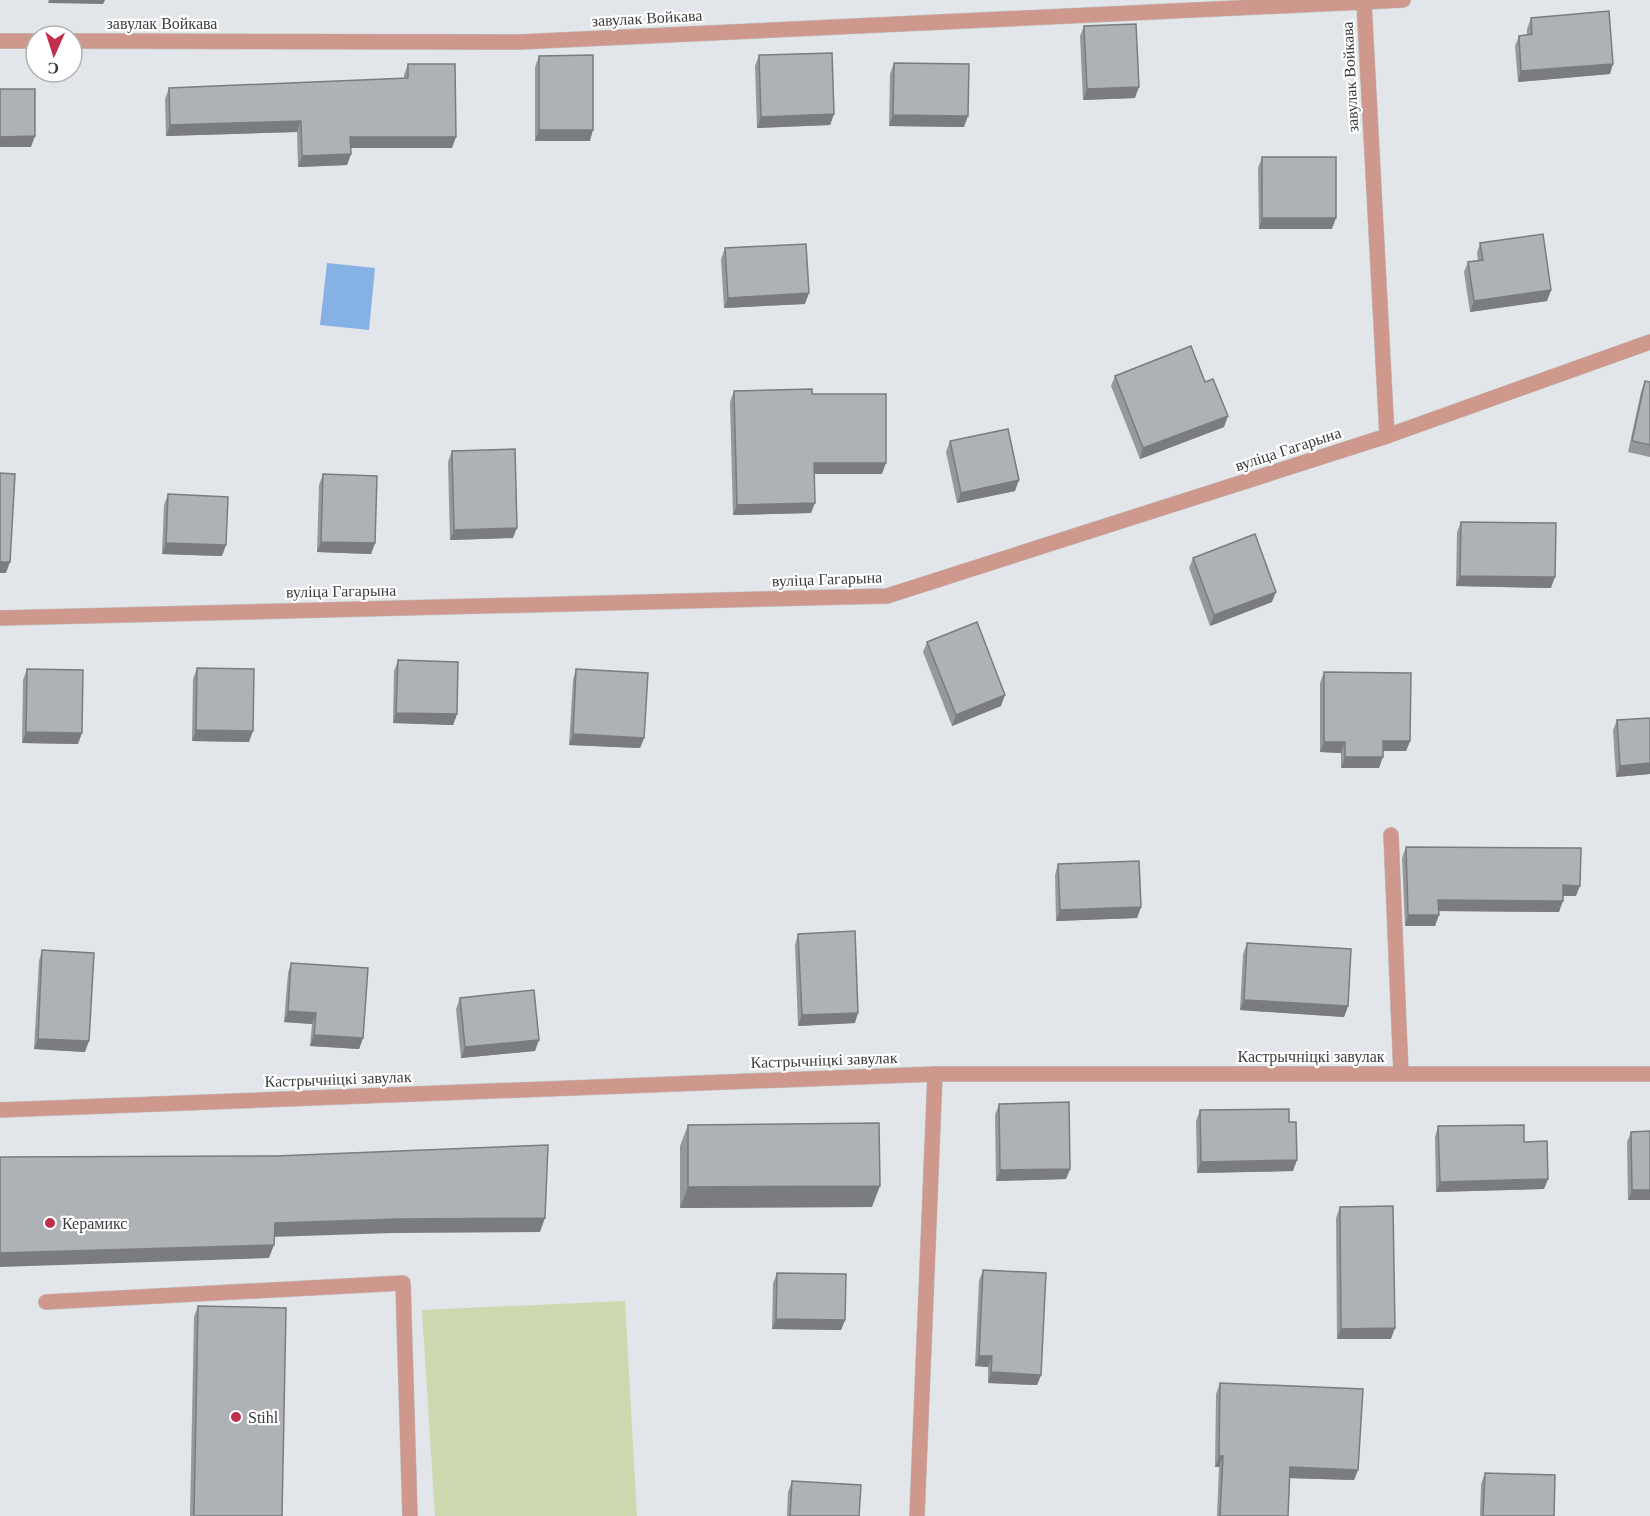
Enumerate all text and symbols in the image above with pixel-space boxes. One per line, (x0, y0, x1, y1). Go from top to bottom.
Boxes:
street label: завулак Войкава (591, 7, 703, 30)
street label: завулак Войкава (107, 15, 217, 33)
street label: завулак Войкава (1339, 21, 1362, 133)
north arrow (24, 24, 84, 84)
text: С (47, 60, 59, 77)
street label: вуліца Гагарына (1233, 424, 1343, 475)
street label: вуліца Гагарына (772, 569, 883, 590)
street label: вуліца Гагарына (286, 582, 396, 601)
street label: Кастрычніцкі завулак (1237, 1048, 1385, 1066)
street label: Кастрычніцкі завулак (750, 1049, 898, 1072)
street label: Кастрычніцкі завулак (264, 1068, 412, 1091)
place label: Керамикс (62, 1215, 127, 1233)
marker: Керамикс (43, 1216, 57, 1230)
place label: Stihl (248, 1409, 279, 1426)
marker: Stihl (229, 1410, 243, 1424)

